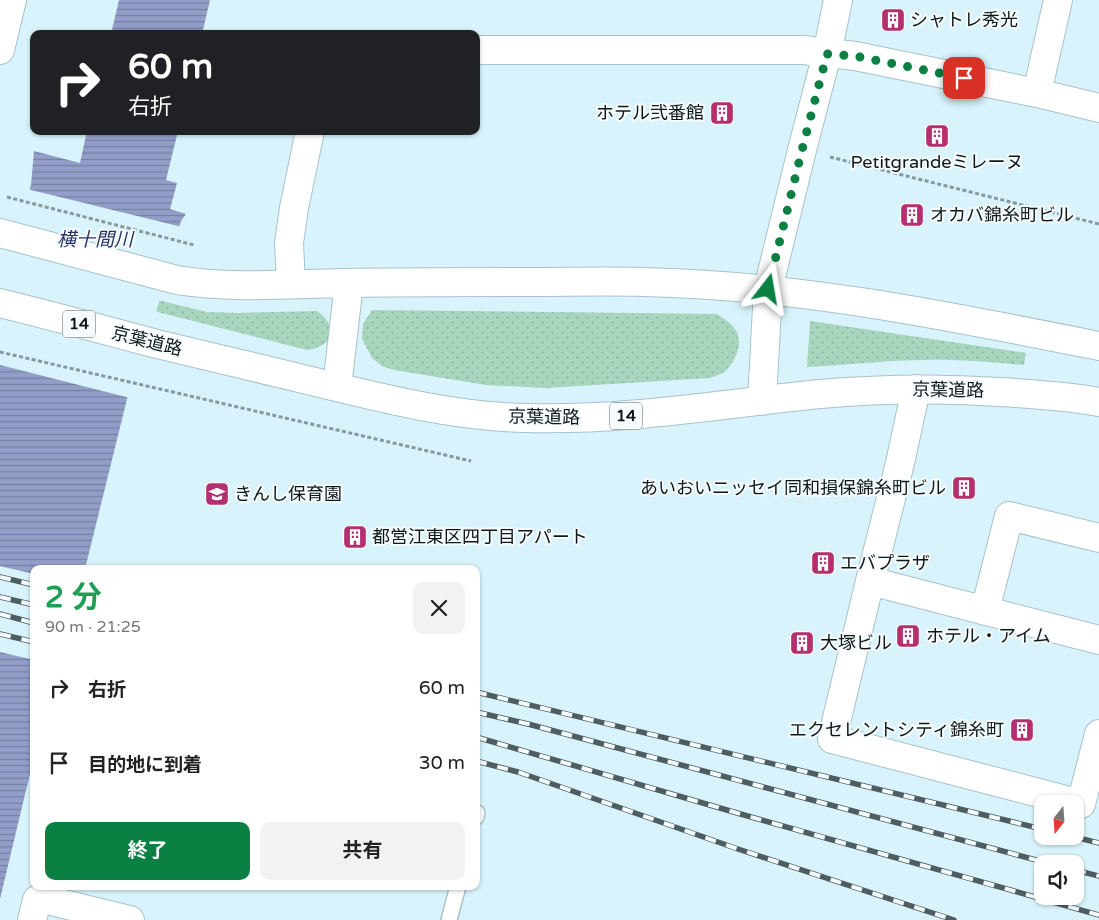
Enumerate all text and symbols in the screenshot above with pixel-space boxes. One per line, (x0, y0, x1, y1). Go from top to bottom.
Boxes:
building icon: シャトレ秀光 (880, 7, 906, 33)
place label: シャトレ秀光 (910, 9, 1018, 31)
text: 60 m (128, 46, 213, 88)
icon: right (45, 50, 110, 115)
pin (943, 57, 985, 99)
icon: arrive (950, 64, 978, 92)
text: 右折 (128, 94, 172, 120)
building icon: ホテル弐番館 (709, 100, 735, 126)
place label: ホテル弐番館 (596, 102, 704, 124)
building icon: Petitgrandeミレーヌ (924, 123, 950, 149)
place label: Petitgrandeミレーヌ (850, 151, 1024, 173)
building icon: オカバ錦糸町ビル (899, 202, 925, 228)
place label: オカバ錦糸町ビル (930, 204, 1074, 226)
water label: 横十間川 (57, 229, 135, 251)
position arrow (741, 262, 793, 314)
road number: 14 (63, 310, 95, 338)
street label: 京葉道路 (109, 322, 185, 360)
street label: 京葉道路 (912, 378, 984, 402)
road number: 14 (610, 402, 642, 430)
street label: 京葉道路 (508, 405, 580, 429)
building icon: あいおいニッセイ同和損保錦糸町ビル (951, 475, 977, 501)
place label: あいおいニッセイ同和損保錦糸町ビル (640, 477, 946, 499)
school or university icon: きんし保育園 (204, 481, 230, 507)
place label: きんし保育園 (234, 483, 342, 505)
building icon: 都営江東区四丁目アパート (342, 524, 368, 550)
place label: 都営江東区四丁目アパート (372, 526, 588, 548)
building icon: エバプラザ (810, 550, 836, 576)
place label: エバプラザ (840, 552, 930, 574)
text: 2 分 (45, 579, 102, 616)
button: close (413, 582, 465, 634)
text: 90 m · 21:25 (45, 617, 141, 637)
building icon: ホテル・アイム (895, 623, 921, 649)
place label: ホテル・アイム (926, 625, 1051, 647)
building icon: 大塚ビル (789, 630, 815, 656)
place label: 大塚ビル (820, 632, 892, 654)
icon: right (45, 674, 73, 702)
text: 60 m (419, 677, 465, 699)
text: 右折 (88, 679, 126, 701)
building icon: エクセレントシティ錦糸町 (1009, 717, 1035, 743)
place label: エクセレントシティ錦糸町 (789, 719, 1004, 741)
icon: arrive (45, 749, 73, 777)
text: 30 m (419, 752, 465, 774)
text: 目的地に到着 (88, 754, 202, 776)
north arrow (1034, 795, 1084, 845)
map controls (1034, 795, 1084, 905)
button: 終了 (45, 822, 250, 880)
button: 共有 (260, 822, 465, 880)
button: sound (1034, 855, 1084, 905)

